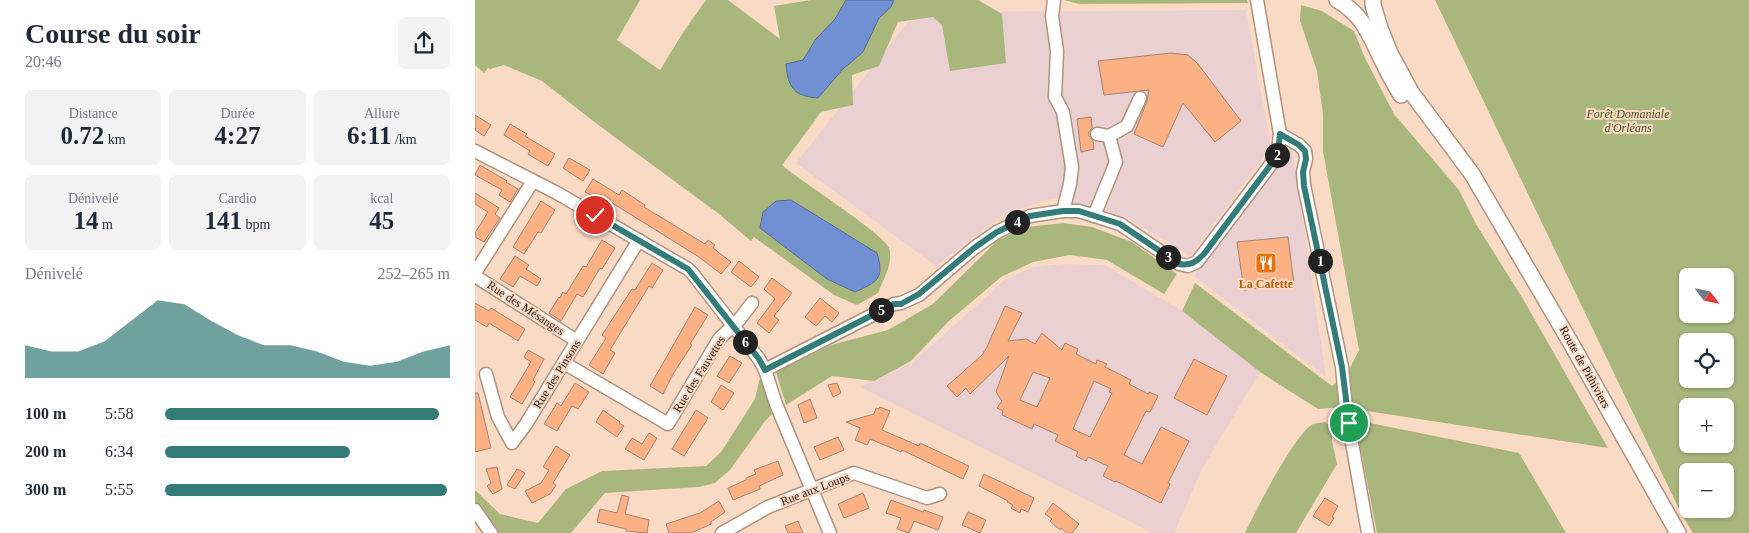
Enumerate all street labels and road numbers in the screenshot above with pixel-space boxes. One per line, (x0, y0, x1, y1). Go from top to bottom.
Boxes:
street label: Rue des Mésanges (485, 278, 568, 338)
street label: Route de Pithiviers (1557, 323, 1614, 411)
street label: Rue des Fauvettes (670, 333, 728, 415)
street label: Rue des Pinsons (530, 337, 584, 411)
street label: Rue aux Loups (779, 469, 852, 509)

